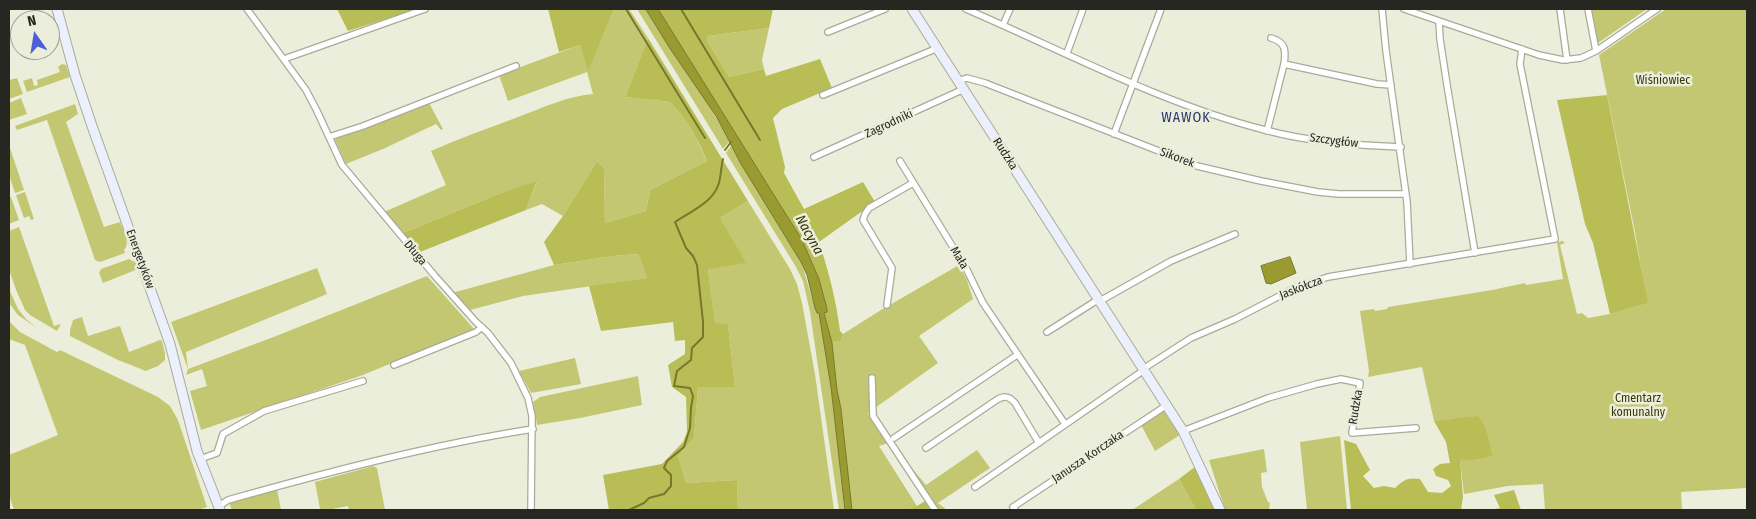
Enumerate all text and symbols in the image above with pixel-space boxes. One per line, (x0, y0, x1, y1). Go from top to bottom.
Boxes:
north arrow (10, 10, 60, 60)
text: N (26, 12, 38, 30)
park label: Wiśniowiec (1636, 74, 1690, 88)
street label: Zagrodniki (863, 107, 915, 141)
district label: WAWOK (1161, 110, 1211, 126)
street label: Szczygłów (1309, 131, 1359, 151)
street label: Rudzka (989, 135, 1021, 173)
street label: Sikorek (1158, 145, 1196, 171)
water label: Nacyna (791, 212, 827, 258)
street label: Energetyków (123, 227, 157, 291)
street label: Długa (400, 238, 430, 268)
street label: Mała (947, 244, 971, 272)
street label: Jaskółcza (1277, 273, 1325, 303)
street label: Rudzka (1346, 388, 1366, 426)
park label: Cmentarz komunalny (1611, 392, 1665, 420)
street label: Janusza Korczaka (1049, 428, 1127, 486)

